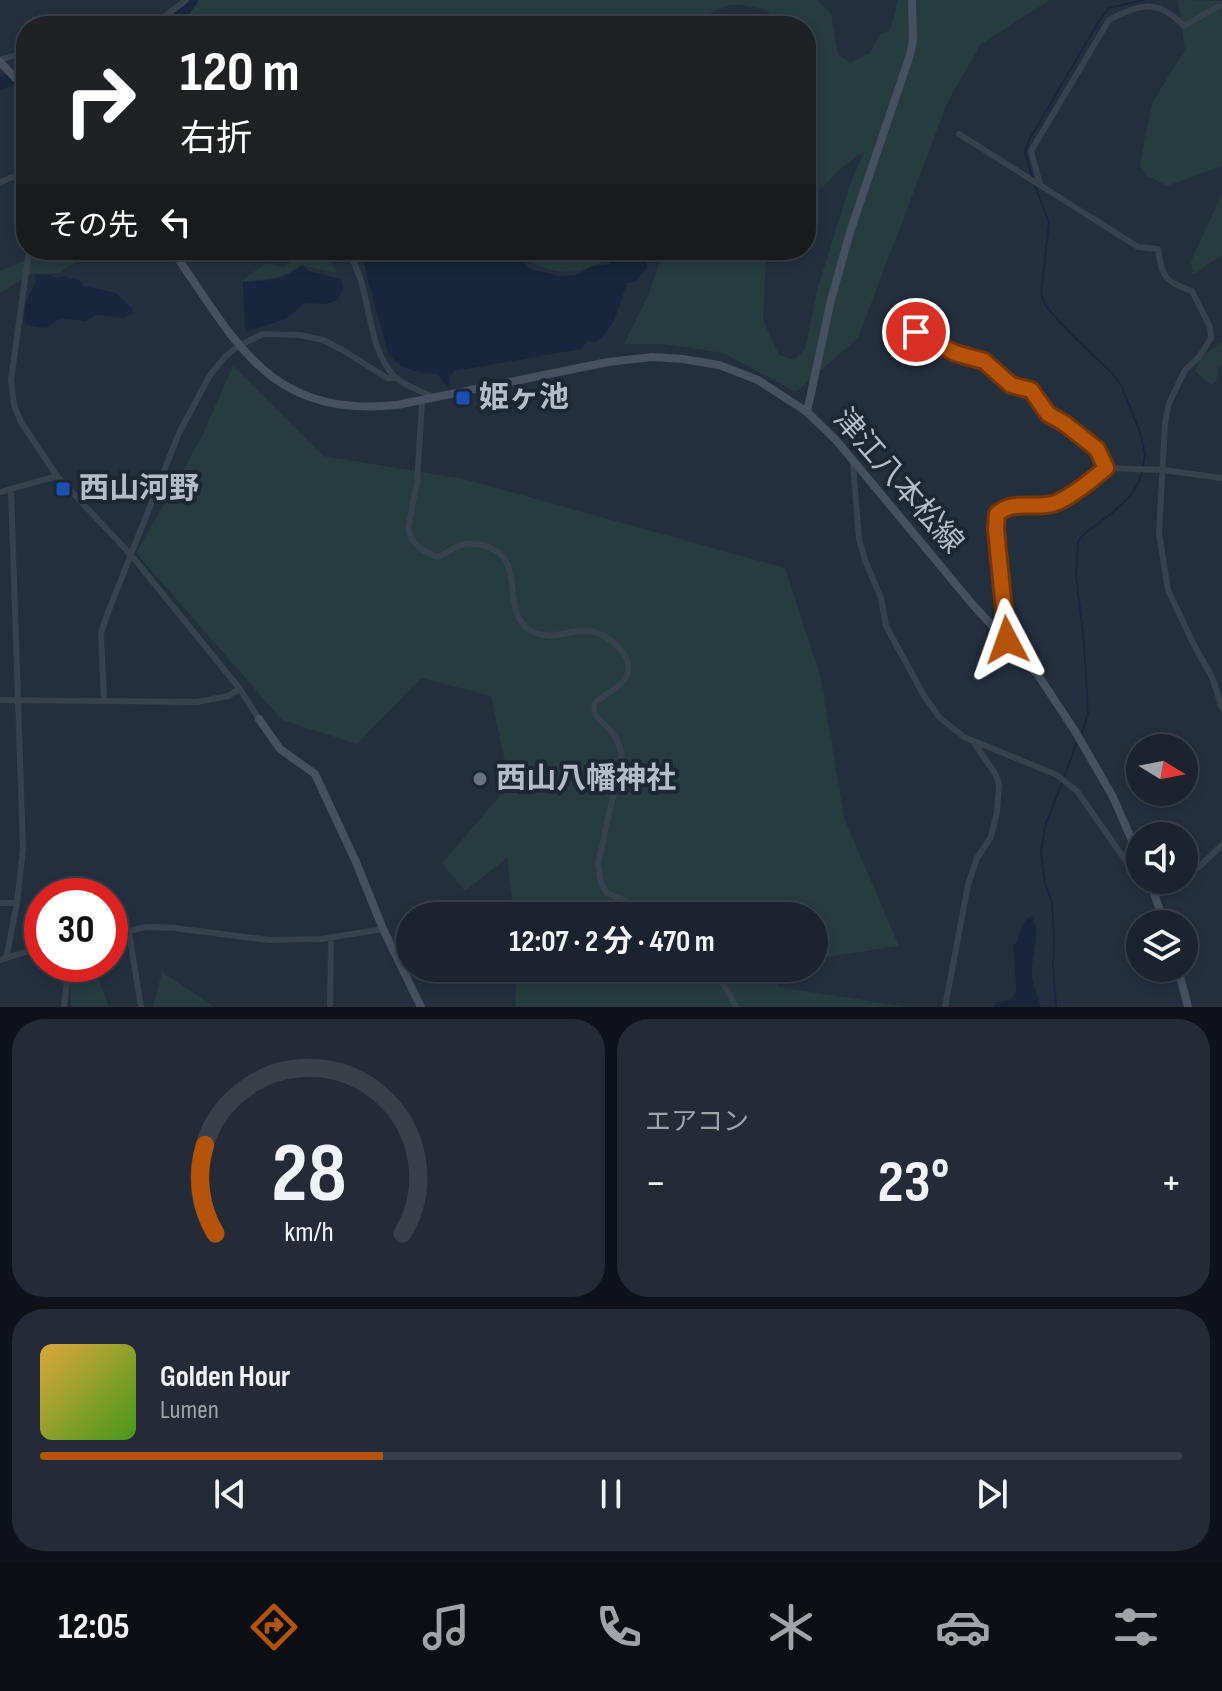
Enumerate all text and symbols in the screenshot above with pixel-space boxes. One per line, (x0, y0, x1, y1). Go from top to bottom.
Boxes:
text: 120 m (180, 40, 300, 107)
icon: right (48, 48, 152, 152)
text: 右折 (180, 118, 252, 161)
icon: left (154, 200, 198, 244)
text: その先 (48, 208, 138, 244)
pin (882, 298, 950, 366)
icon: arrive (894, 310, 938, 354)
place label: 姫ヶ池 (479, 380, 569, 416)
marker: 姫ヶ池 (454, 389, 472, 407)
street label: 津江八本松線 (825, 401, 971, 561)
place label: 西山河野 (79, 471, 199, 507)
marker: 西山河野 (54, 480, 72, 498)
position arrow (965, 598, 1049, 682)
north arrow (1126, 734, 1198, 806)
map controls (1126, 734, 1198, 982)
place label: 西山八幡神社 (496, 761, 676, 797)
marker: 西山八幡神社 (471, 770, 489, 788)
button: sound (1126, 822, 1198, 894)
speed limit sign: 30 (24, 878, 128, 982)
button: layers (1126, 910, 1198, 982)
text: 12:07 · 2 分 · 470 m (509, 924, 715, 960)
text: エアコン (645, 1107, 749, 1138)
text: 28 (271, 1125, 346, 1225)
text: 23° (877, 1147, 950, 1219)
text: − (645, 1157, 667, 1210)
text: + (1160, 1157, 1182, 1210)
text: km/h (284, 1215, 333, 1250)
text: Golden Hour (160, 1359, 290, 1395)
text: Lumen (160, 1395, 219, 1426)
icon: previous (208, 1472, 252, 1516)
icon: pause (589, 1472, 633, 1516)
icon: next (970, 1472, 1014, 1516)
icon: directions (246, 1599, 302, 1655)
icon: music (418, 1599, 474, 1655)
icon: phone (591, 1599, 647, 1655)
icon: climate (763, 1599, 819, 1655)
icon: car (935, 1599, 991, 1655)
icon: filters (1108, 1599, 1164, 1655)
text: 12:05 (58, 1606, 129, 1649)

